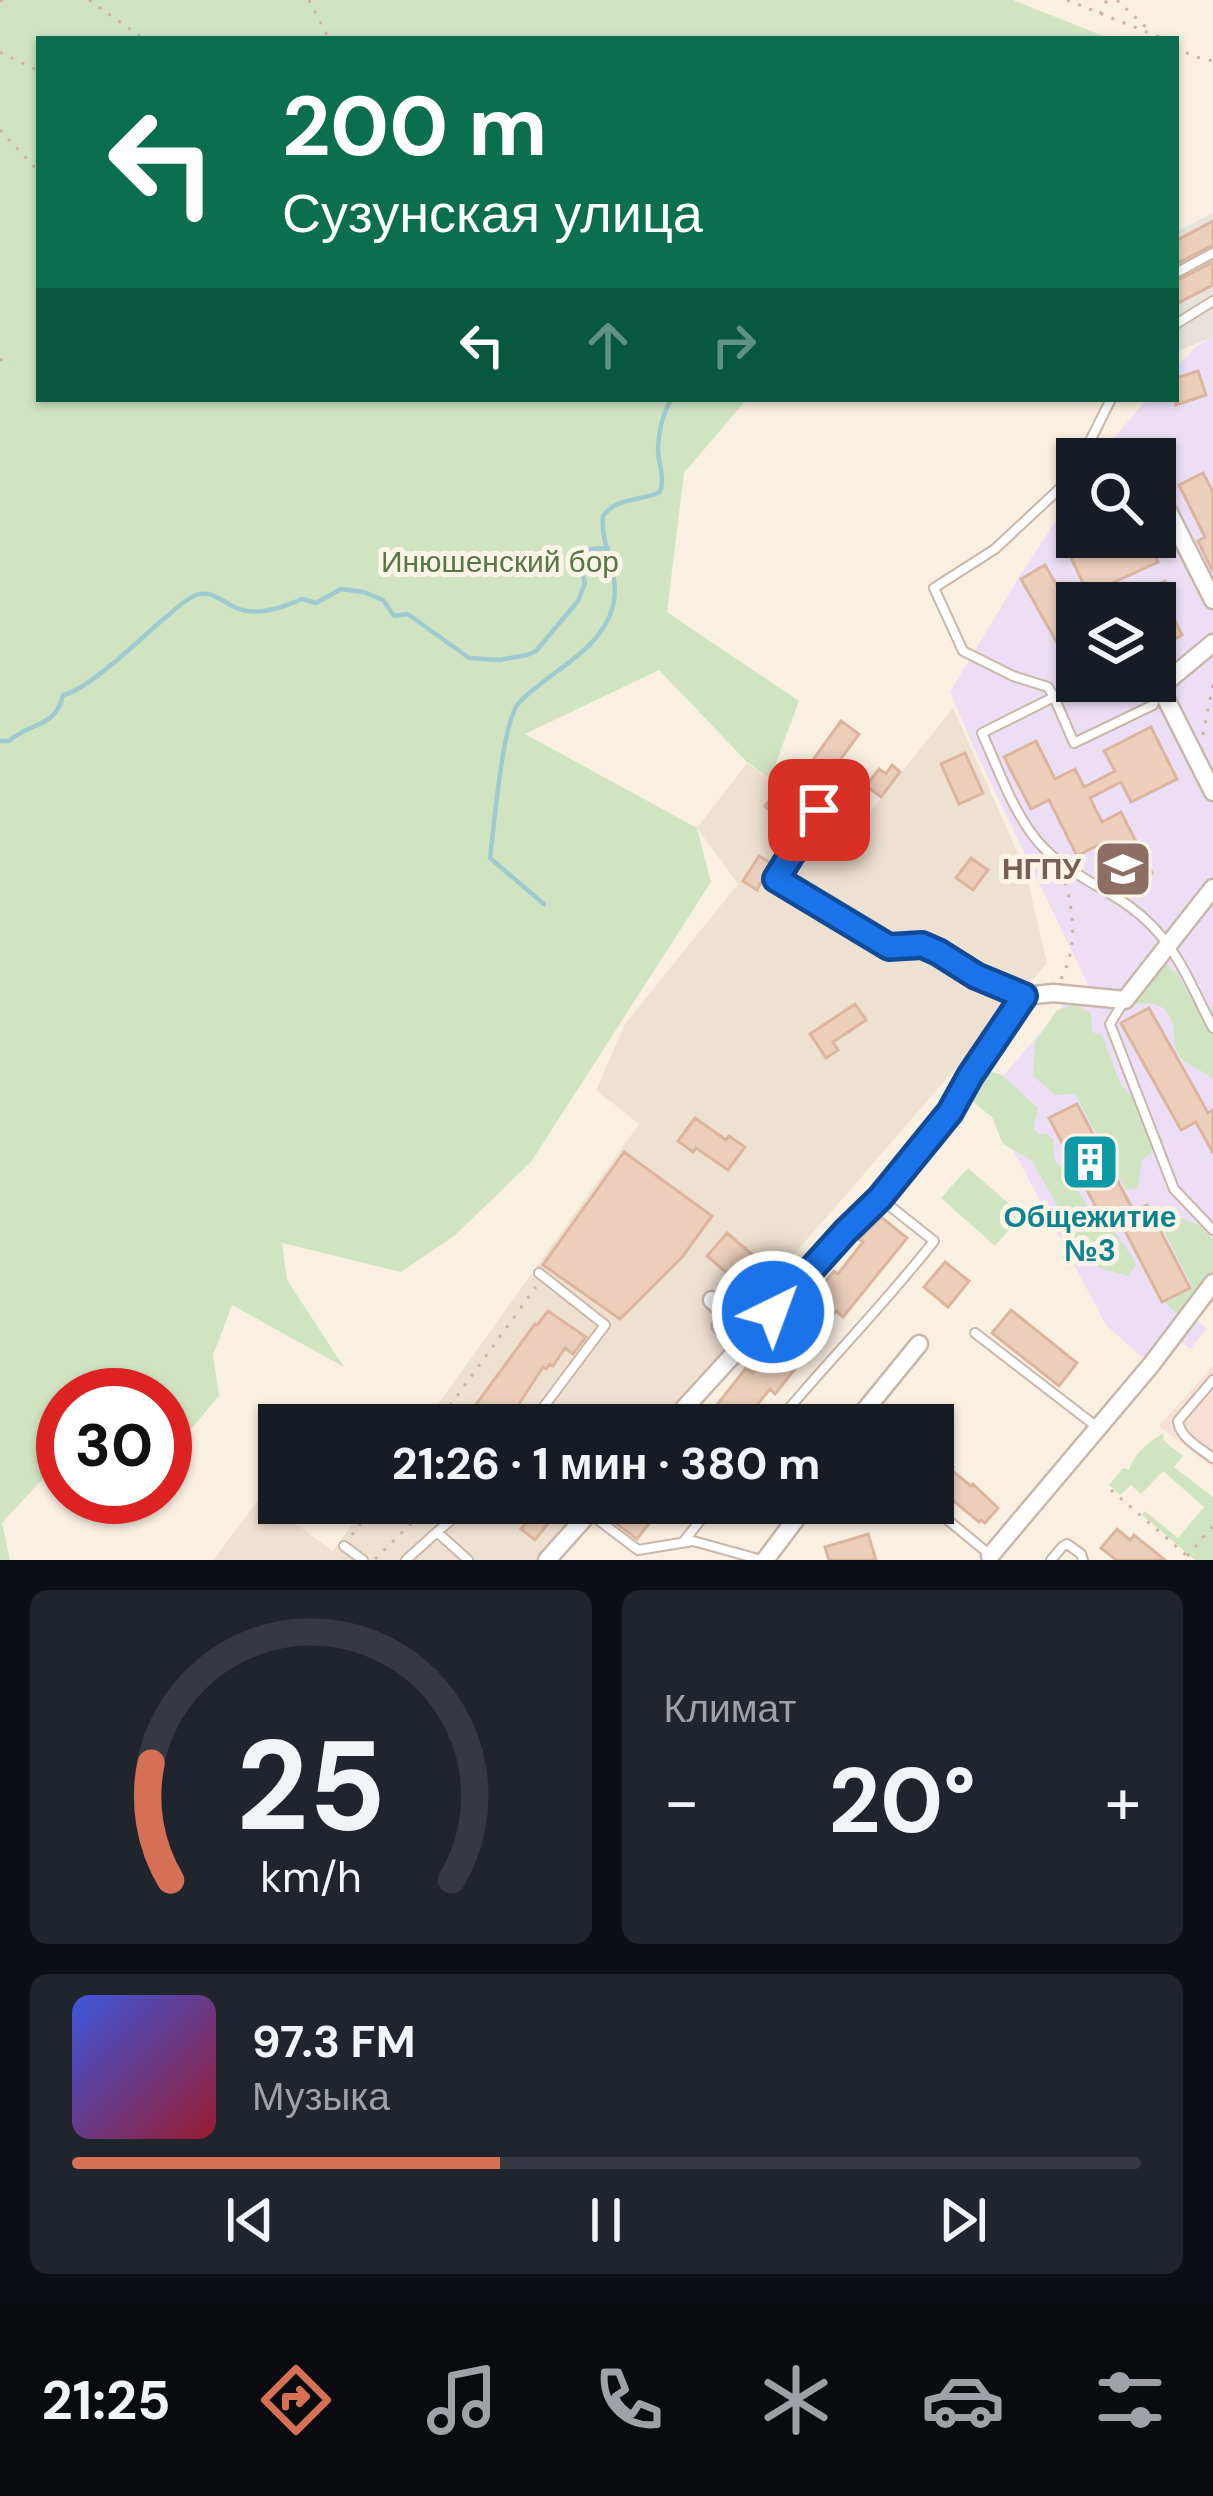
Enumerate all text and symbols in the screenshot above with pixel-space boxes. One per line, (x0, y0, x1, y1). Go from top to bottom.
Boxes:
text: 200 m (282, 72, 547, 181)
icon: left (84, 84, 240, 240)
text: Сузунская улица (282, 178, 703, 249)
icon: left (449, 312, 515, 378)
icon: ahead (575, 312, 641, 378)
icon: right (701, 312, 767, 378)
map controls (1056, 438, 1176, 702)
button: search (1056, 438, 1176, 558)
park label: Инюшенский бор (381, 542, 619, 581)
button: layers (1056, 582, 1176, 702)
pin (768, 759, 870, 861)
icon: arrive (786, 777, 852, 843)
school or university icon: НГПУ (1092, 838, 1154, 900)
place label: НГПУ (1002, 849, 1081, 888)
building icon: Общежитие №3 (1059, 1131, 1121, 1193)
place label: Общежитие №3 (1004, 1197, 1177, 1270)
position arrow (710, 1249, 836, 1375)
speed limit sign: 30 (36, 1368, 192, 1524)
text: 21:26 · 1 мин · 380 m (392, 1434, 820, 1493)
text: Климат (664, 1683, 796, 1734)
text: 25 (236, 1705, 386, 1868)
text: 20° (828, 1743, 976, 1860)
text: − (664, 1759, 700, 1844)
text: + (1105, 1759, 1141, 1844)
text: km/h (260, 1849, 361, 1905)
text: 97.3 FM (252, 2012, 416, 2071)
text: Музыка (252, 2071, 390, 2122)
icon: previous (217, 2187, 283, 2253)
icon: pause (573, 2187, 639, 2253)
icon: next (930, 2187, 996, 2253)
icon: directions (254, 2358, 338, 2442)
icon: music (420, 2358, 504, 2442)
icon: phone (587, 2358, 671, 2442)
icon: climate (754, 2358, 838, 2442)
icon: car (921, 2358, 1005, 2442)
icon: filters (1088, 2358, 1172, 2442)
text: 21:25 (41, 2365, 171, 2436)

